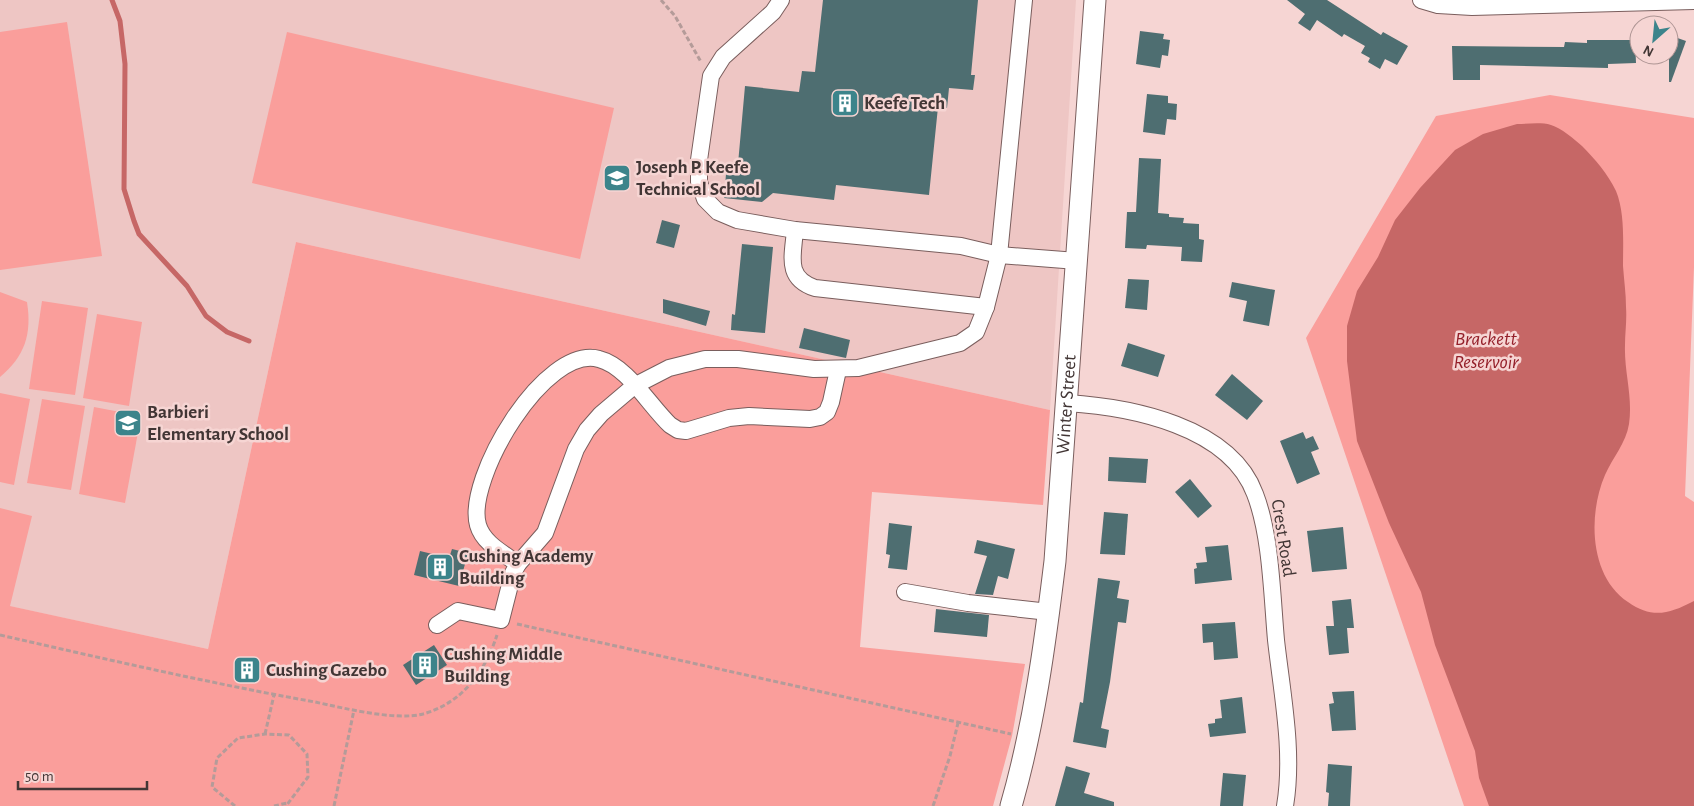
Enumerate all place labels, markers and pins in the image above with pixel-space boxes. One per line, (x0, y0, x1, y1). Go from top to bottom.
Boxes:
building icon: Keefe Tech (830, 88, 860, 118)
place label: Keefe Tech (864, 94, 945, 113)
place label: Joseph P. Keefe Technical School (636, 158, 760, 199)
school or university icon: Joseph P. Keefe Technical School (602, 163, 632, 193)
place label: Barbieri Elementary School (147, 403, 289, 444)
school or university icon: Barbieri Elementary School (113, 408, 143, 438)
place label: Cushing Academy Building (459, 547, 594, 588)
building icon: Cushing Academy Building (425, 552, 455, 582)
place label: Cushing Middle Building (444, 645, 562, 686)
building icon: Cushing Middle Building (410, 650, 440, 680)
building icon: Cushing Gazebo (232, 655, 262, 685)
place label: Cushing Gazebo (266, 661, 387, 680)

